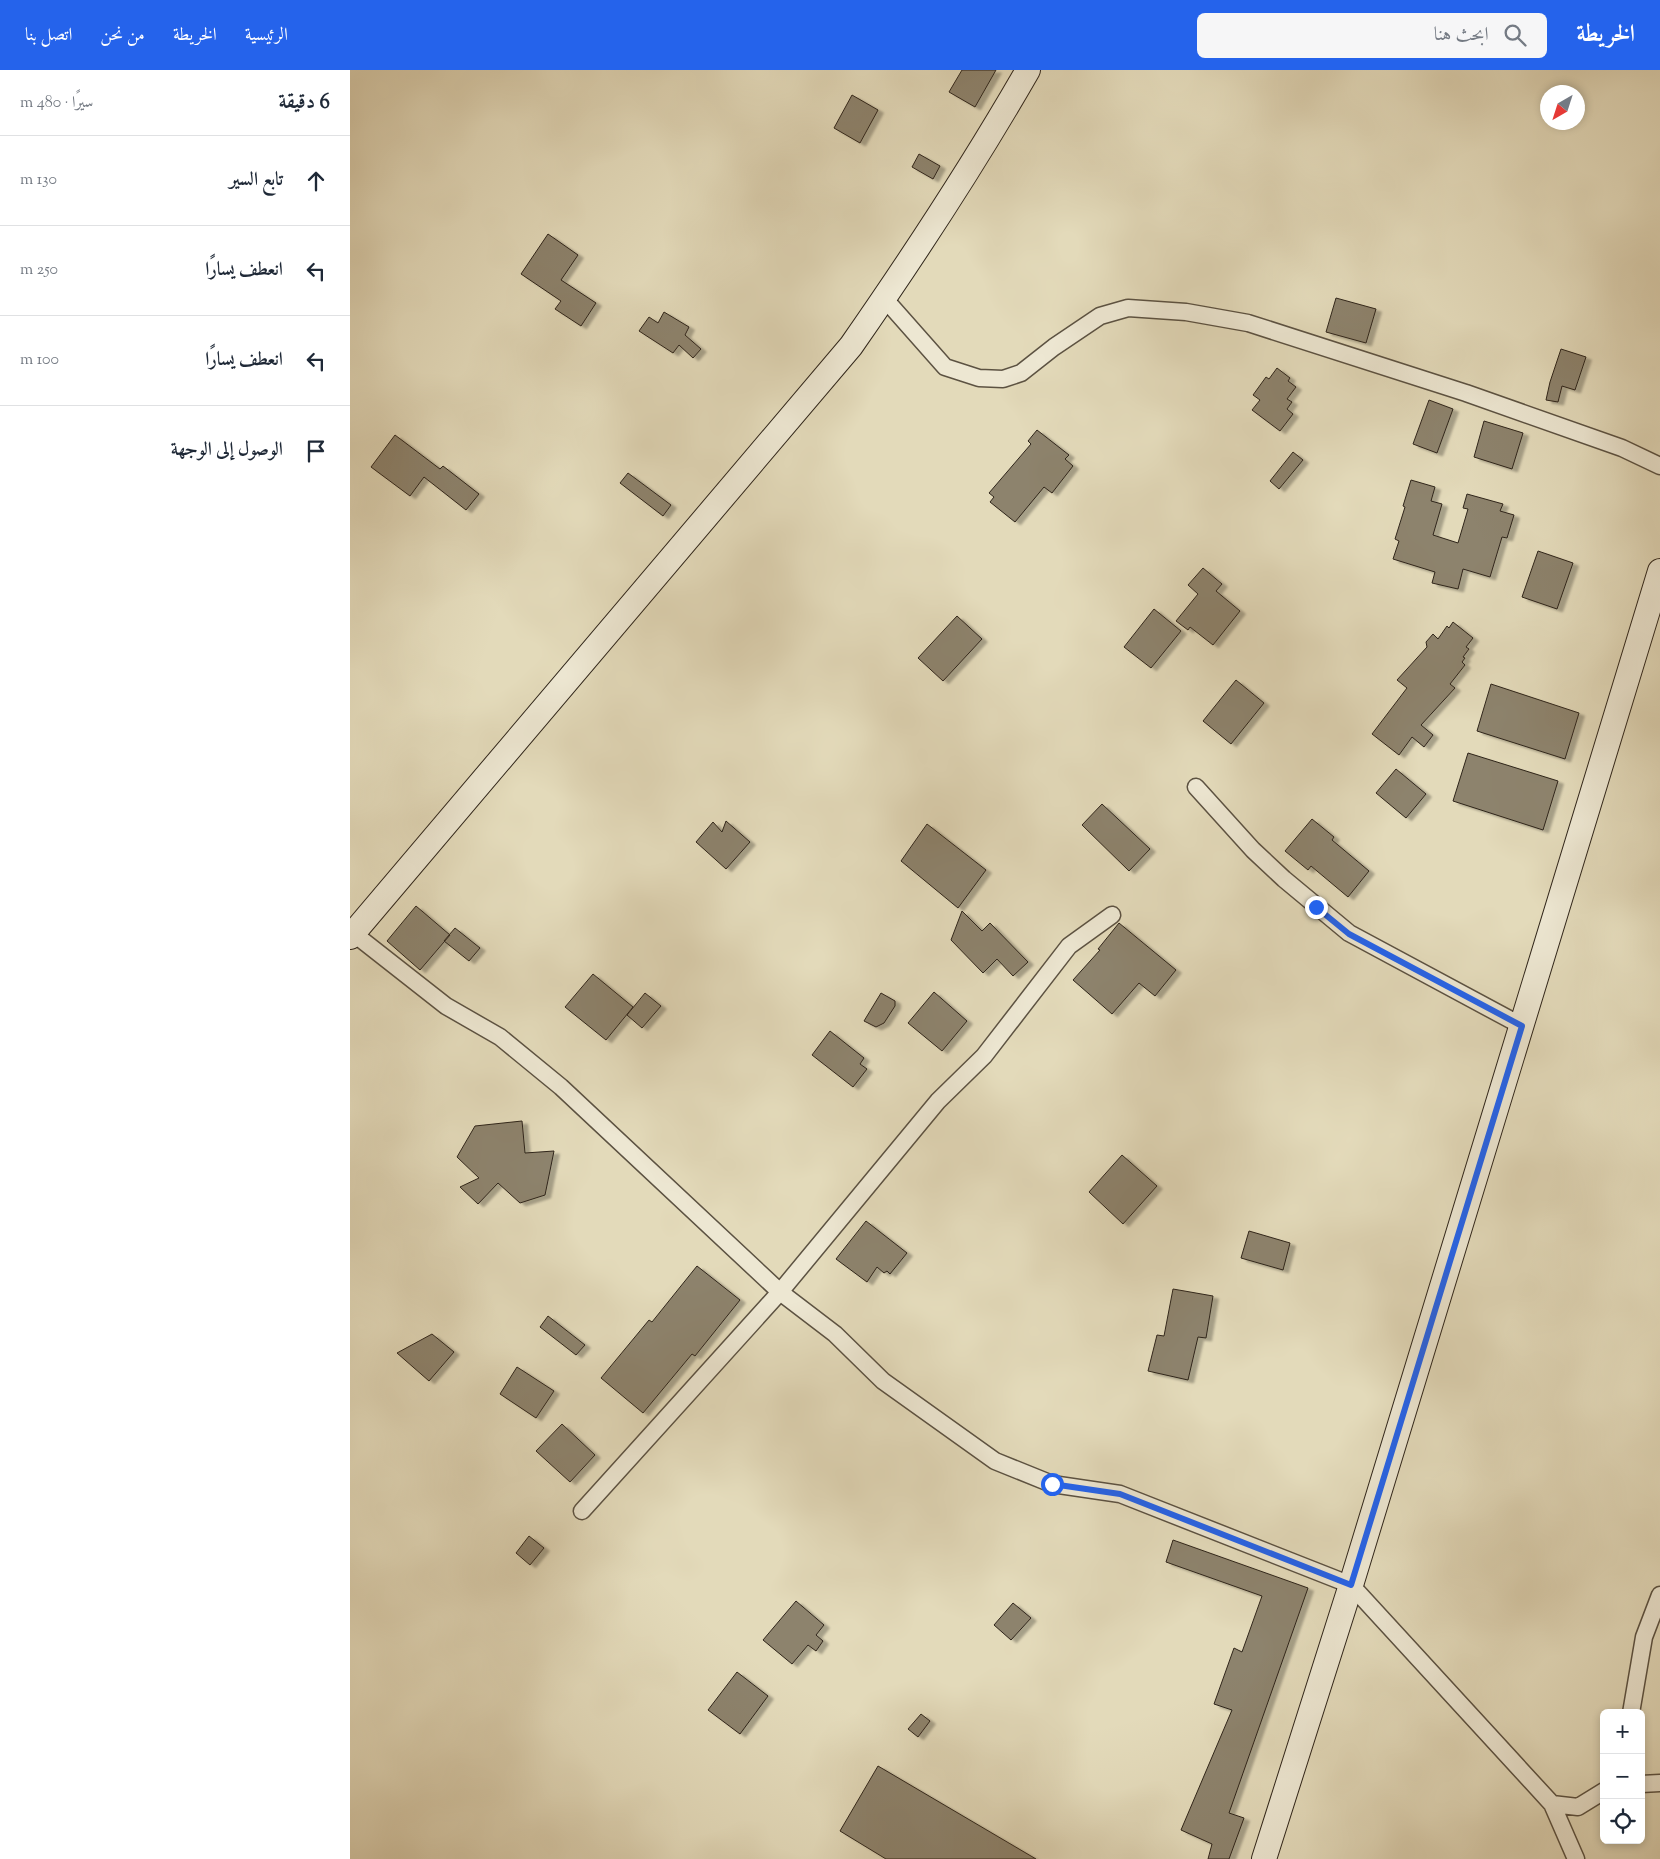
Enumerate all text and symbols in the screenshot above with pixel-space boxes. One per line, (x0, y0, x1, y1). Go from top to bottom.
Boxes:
search box (1197, 13, 1547, 58)
text: الخريطة (1577, 18, 1635, 52)
icon: search (1501, 21, 1529, 49)
text: ابحث هنا (1434, 22, 1489, 49)
text: اتصل بنا (25, 23, 72, 49)
text: من نحن (100, 23, 145, 49)
text: الخريطة (173, 23, 217, 49)
text: الرئيسية (245, 23, 288, 49)
north arrow (1540, 85, 1585, 130)
text: 6 دقيقة (278, 88, 330, 118)
text: سيرًا · 480 m (20, 92, 93, 115)
text: تابع السير (229, 167, 283, 194)
icon: ahead (302, 167, 330, 195)
text: 130 m (20, 169, 57, 192)
text: انعطف يسارًا (205, 257, 283, 284)
icon: left (302, 257, 330, 285)
text: 250 m (20, 259, 58, 282)
text: انعطف يسارًا (205, 347, 283, 374)
icon: left (302, 347, 330, 375)
text: 100 m (20, 349, 59, 372)
text: الوصول إلى الوجهة (171, 437, 283, 464)
icon: arrive (302, 437, 330, 465)
route end (1305, 896, 1328, 919)
route start (1041, 1473, 1064, 1496)
map controls (1600, 1709, 1645, 1844)
button: + (1600, 1709, 1645, 1754)
button: − (1600, 1754, 1645, 1799)
button: locate (1600, 1799, 1645, 1844)

